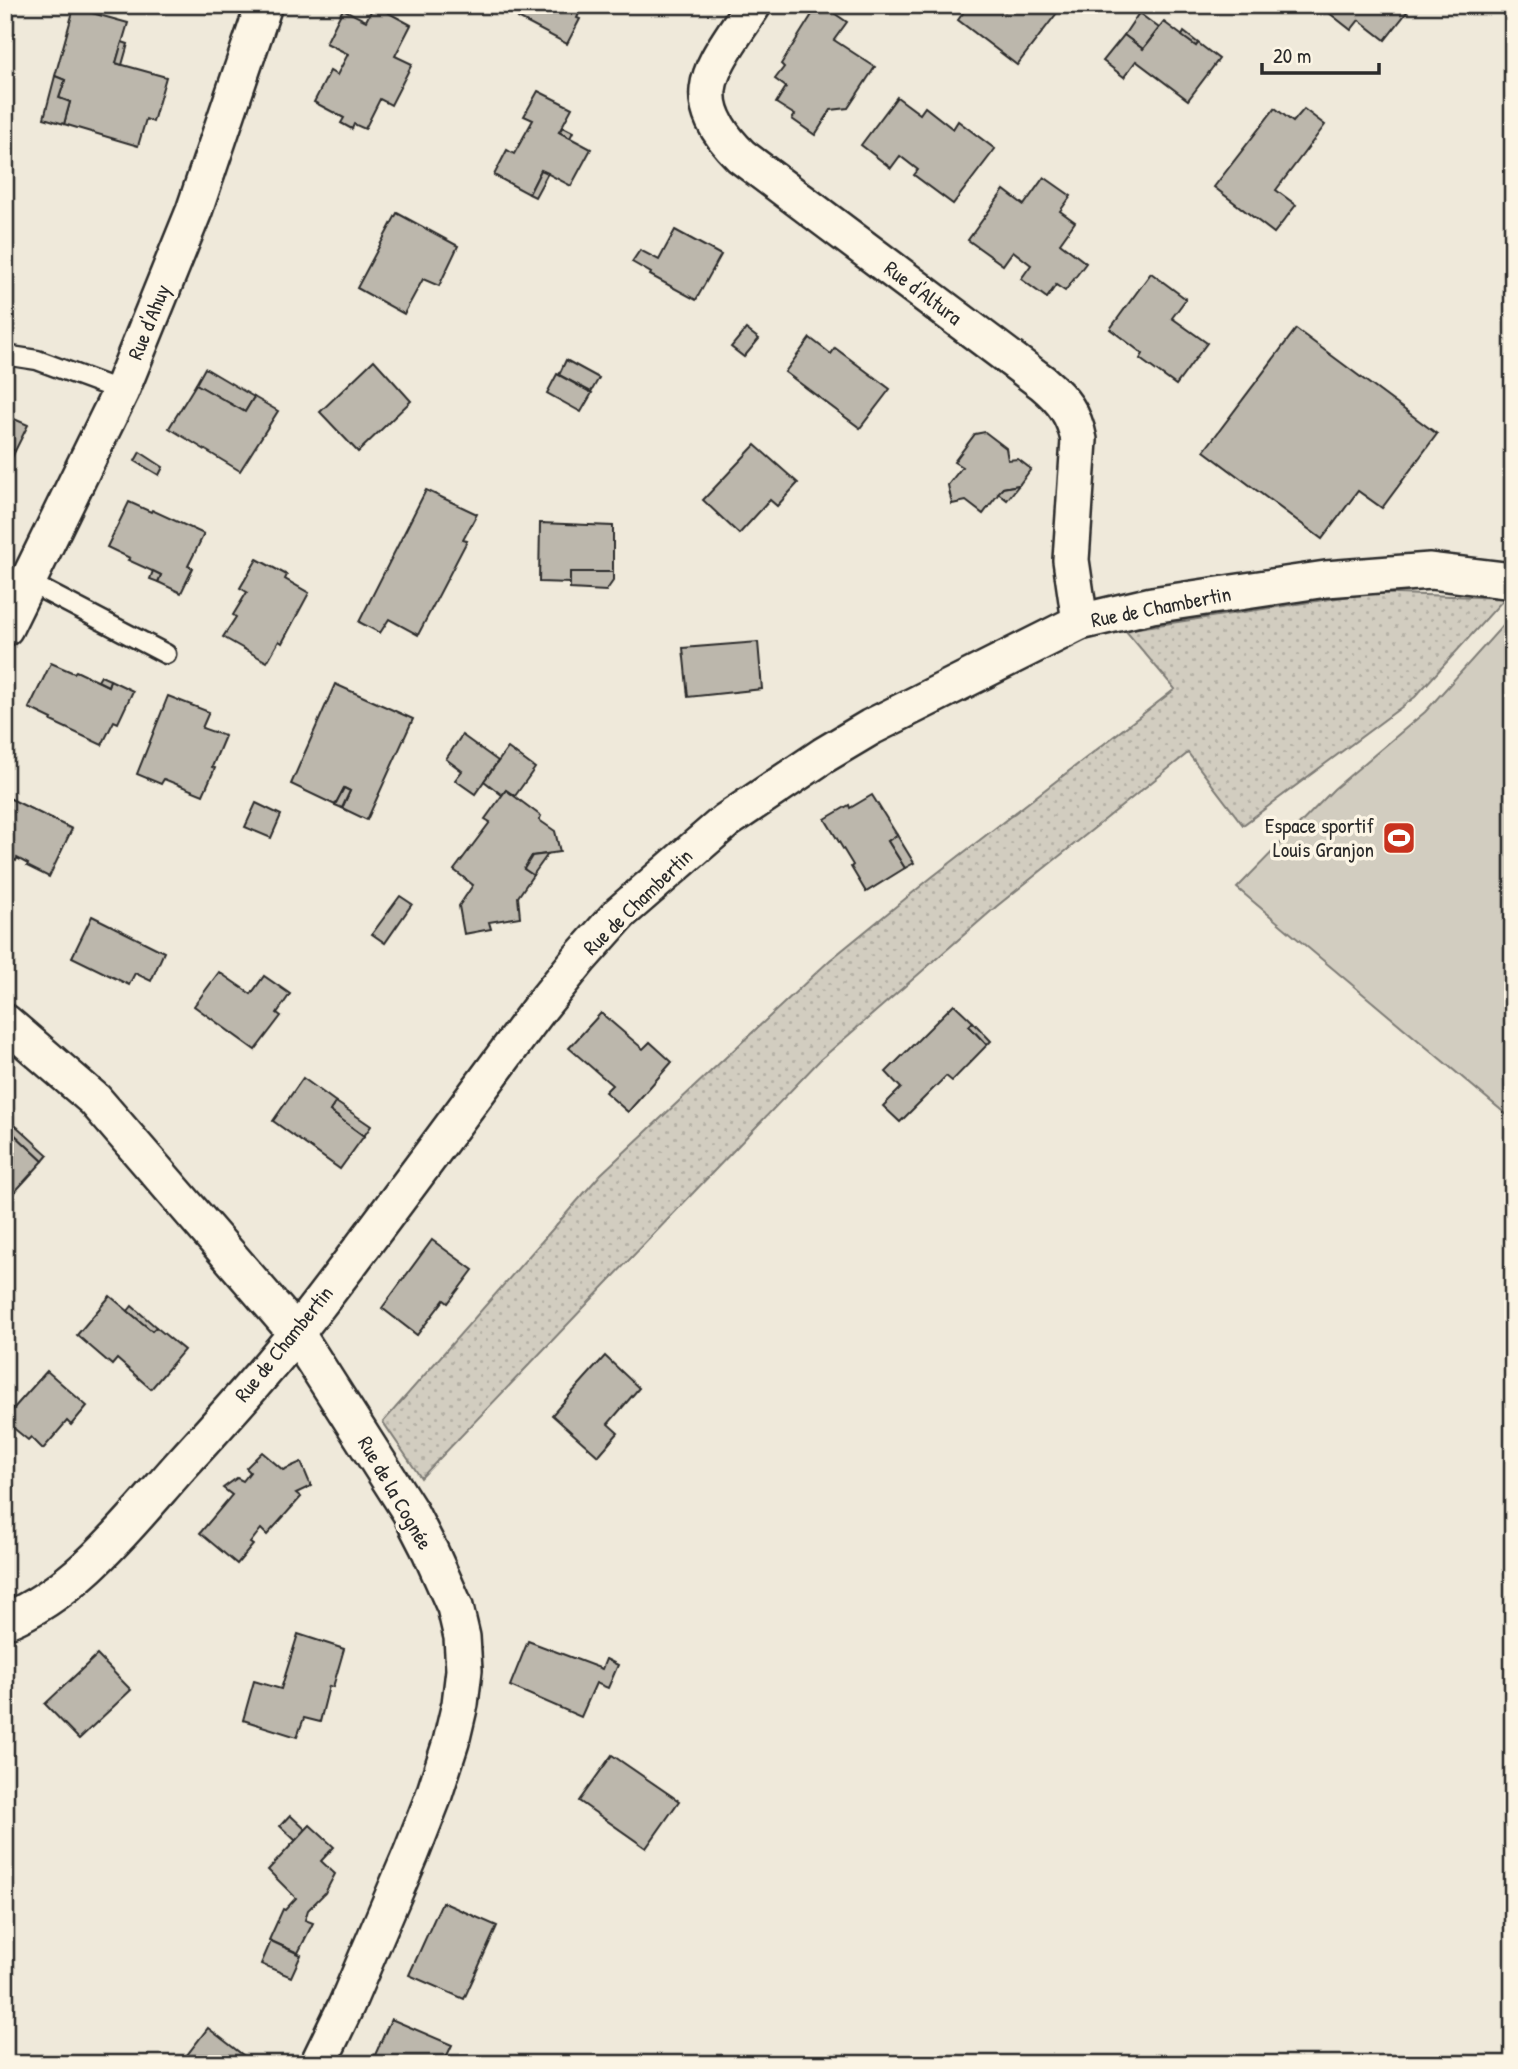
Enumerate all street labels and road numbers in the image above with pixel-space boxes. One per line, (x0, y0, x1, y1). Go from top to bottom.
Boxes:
street label: Rue d'Altura (878, 254, 968, 331)
street label: Rue d'Ahuy (120, 280, 177, 364)
street label: Rue de Chambertin (1089, 579, 1233, 634)
street label: Rue de Chambertin (577, 842, 699, 961)
street label: Rue de Chambertin (228, 1279, 340, 1408)
street label: Rue de la Cognée (351, 1431, 440, 1555)

